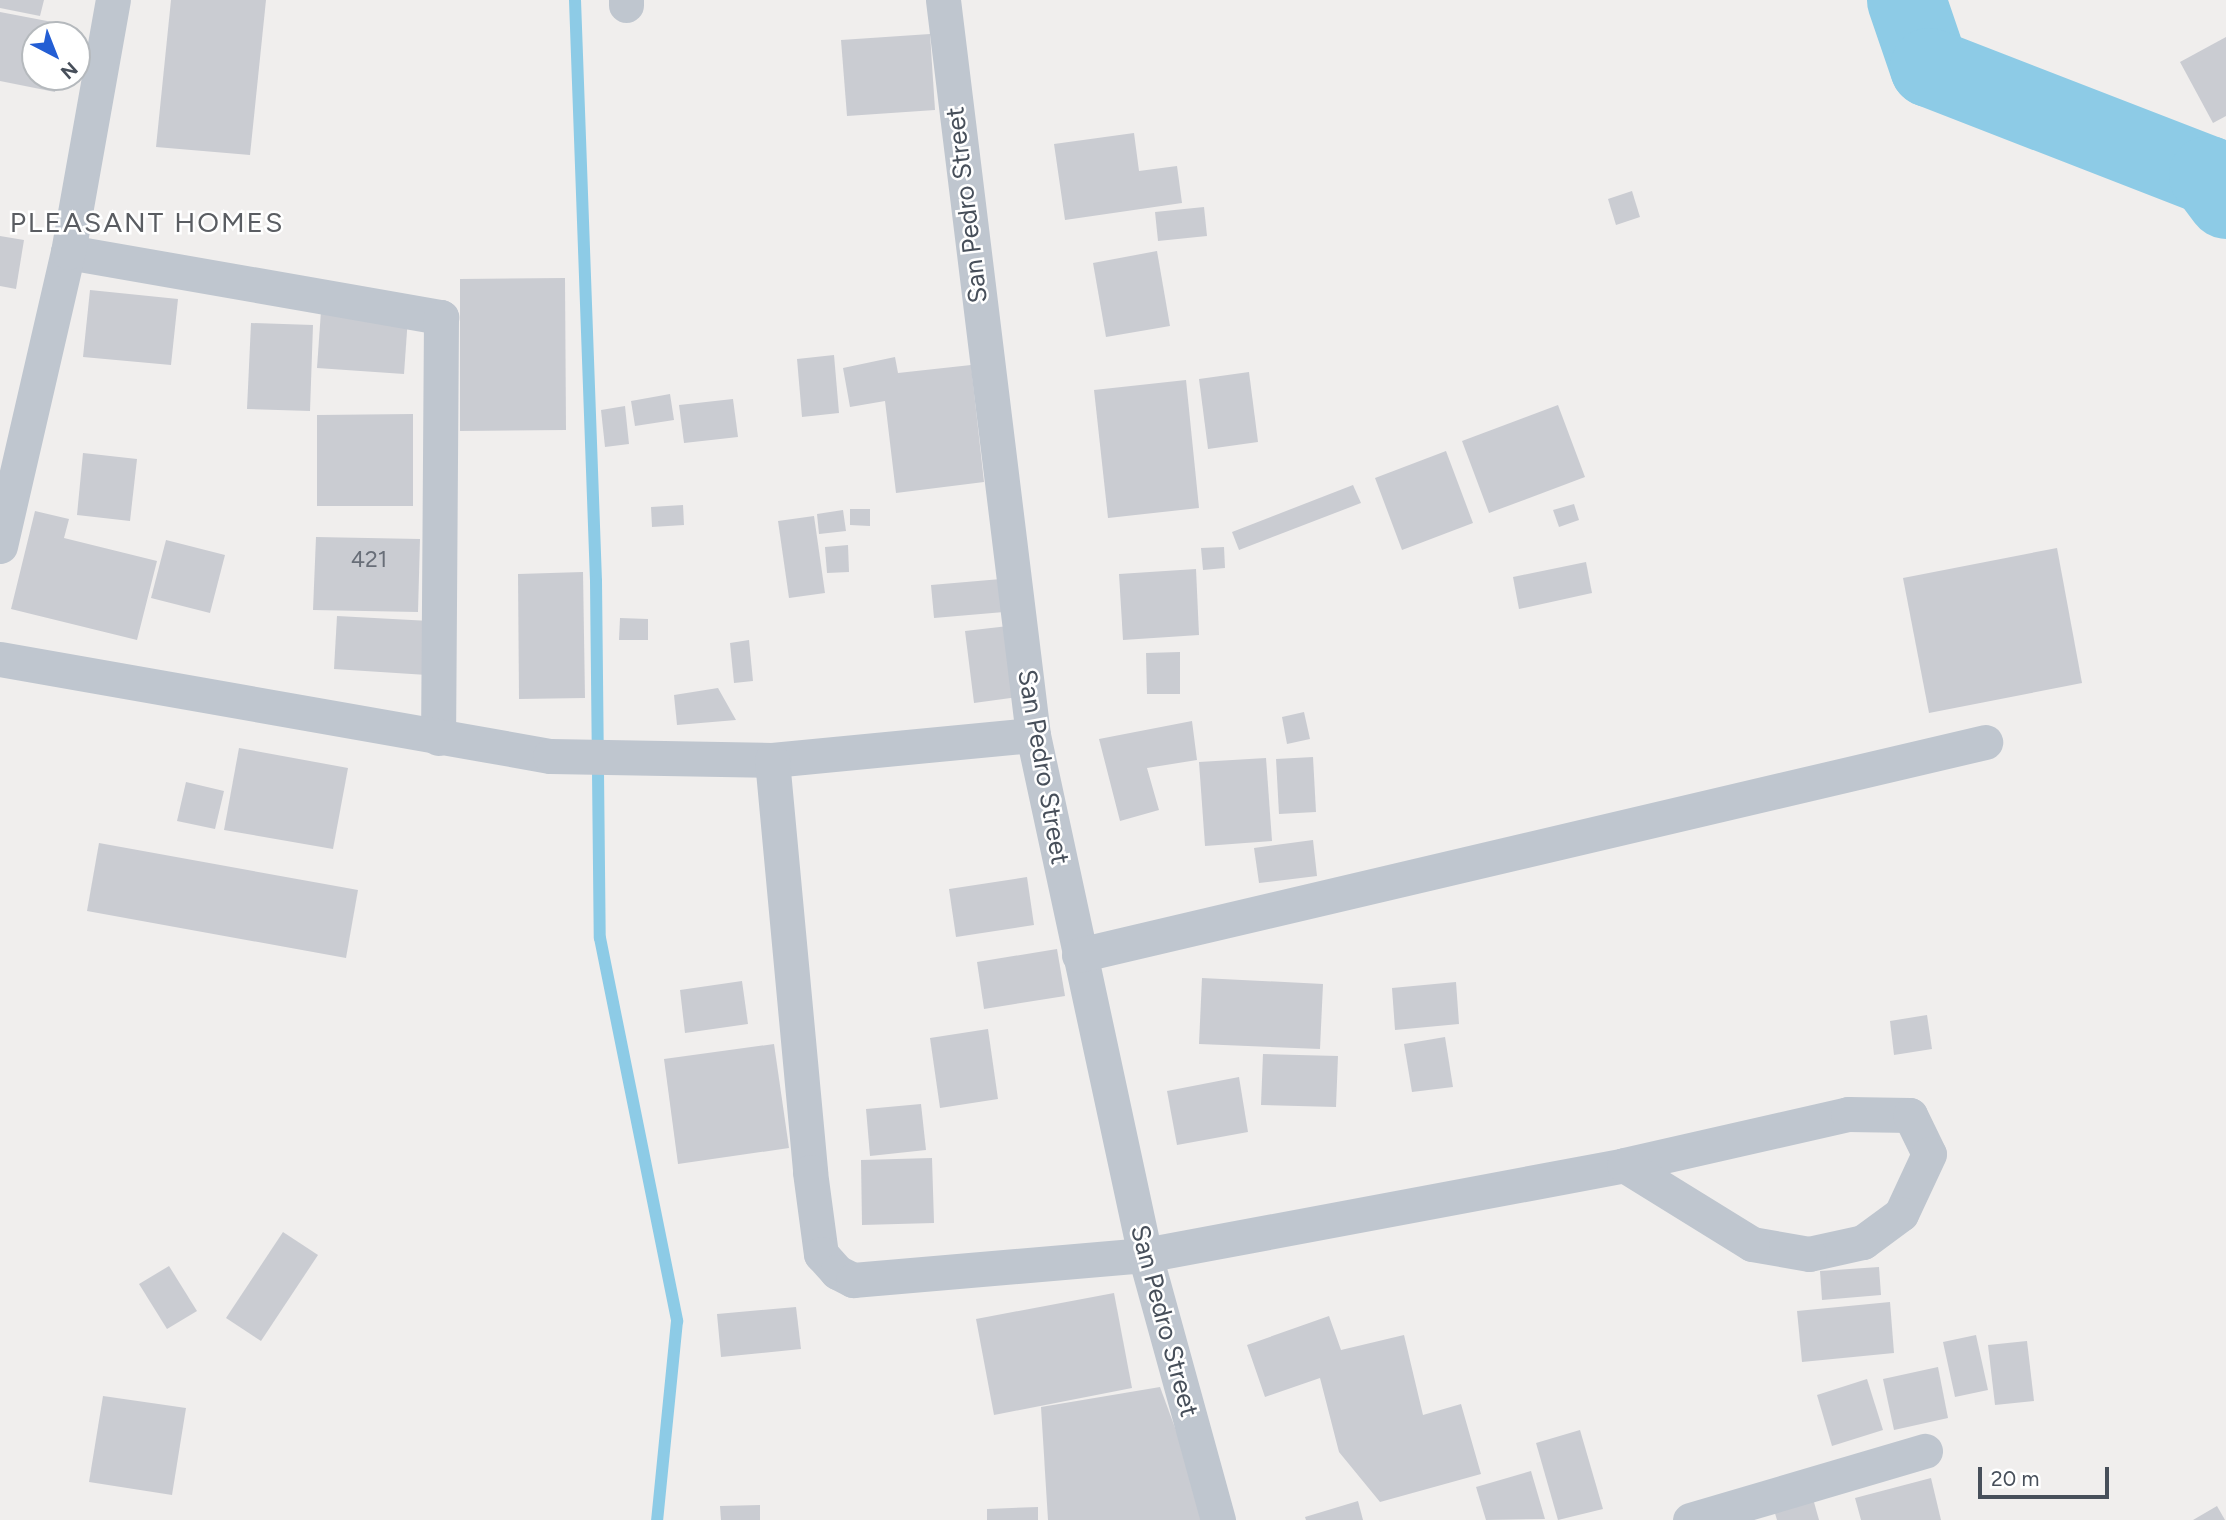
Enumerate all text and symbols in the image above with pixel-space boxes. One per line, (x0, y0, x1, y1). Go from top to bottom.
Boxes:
north arrow (21, 21, 91, 91)
text: N (56, 57, 82, 84)
street label: San Pedro Street (939, 105, 995, 305)
district label: PLEASANT HOMES (11, 205, 283, 239)
house number: 421 (351, 545, 387, 573)
street label: San Pedro Street (1010, 667, 1076, 867)
street label: San Pedro Street (1123, 1222, 1205, 1420)
scale bar (1981, 1454, 2112, 1498)
text: 20 m (1991, 1466, 2039, 1491)

